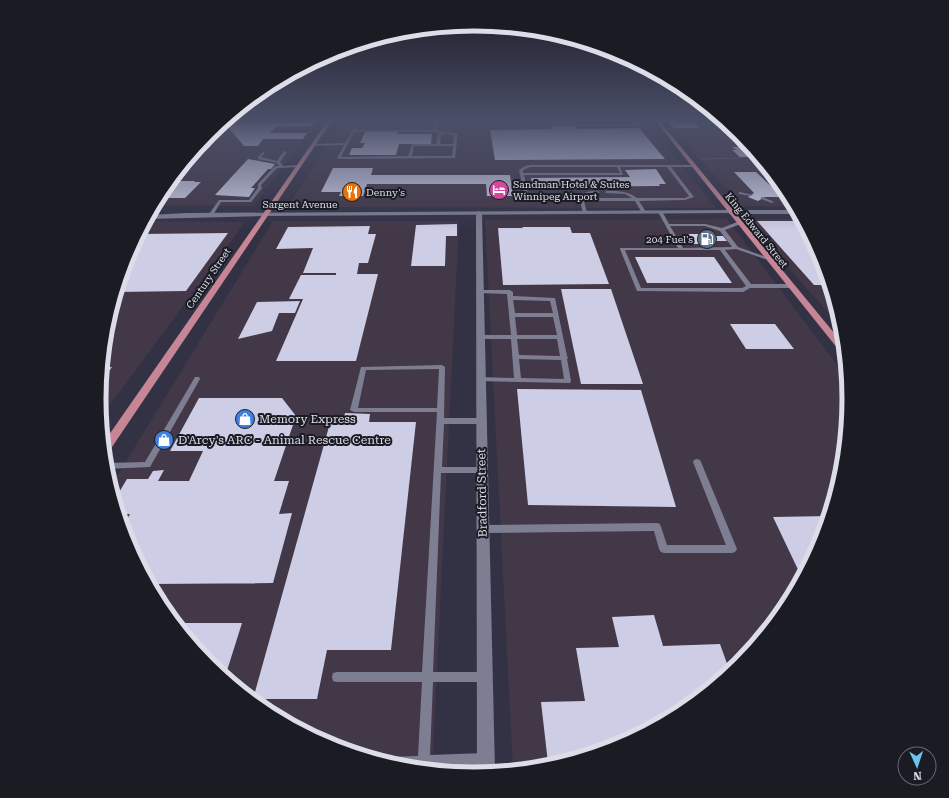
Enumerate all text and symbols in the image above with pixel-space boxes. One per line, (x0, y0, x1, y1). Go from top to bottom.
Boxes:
hotel icon: Sandman Hotel & Suites Winnipeg Airport (488, 179, 510, 201)
place label: Sandman Hotel & Suites Winnipeg Airport (513, 179, 630, 202)
restaurant icon: Denny's (341, 181, 363, 203)
place label: Denny's (366, 187, 405, 198)
street label: King Edward Street (723, 191, 790, 270)
street label: Sargent Avenue (262, 199, 338, 210)
fuel station icon: 204 Fuel's (696, 228, 718, 250)
place label: 204 Fuel's (646, 234, 693, 245)
street label: Century Street (184, 246, 233, 311)
shop icon: Memory Express (234, 408, 256, 430)
place label: Memory Express (259, 412, 356, 426)
shop icon: D'Arcy's ARC - Animal Rescue Centre (153, 429, 175, 451)
place label: D'Arcy's ARC - Animal Rescue Centre (178, 433, 391, 447)
street label: Bradford Street (474, 448, 490, 538)
north arrow (897, 746, 937, 786)
text: N (912, 769, 922, 782)

